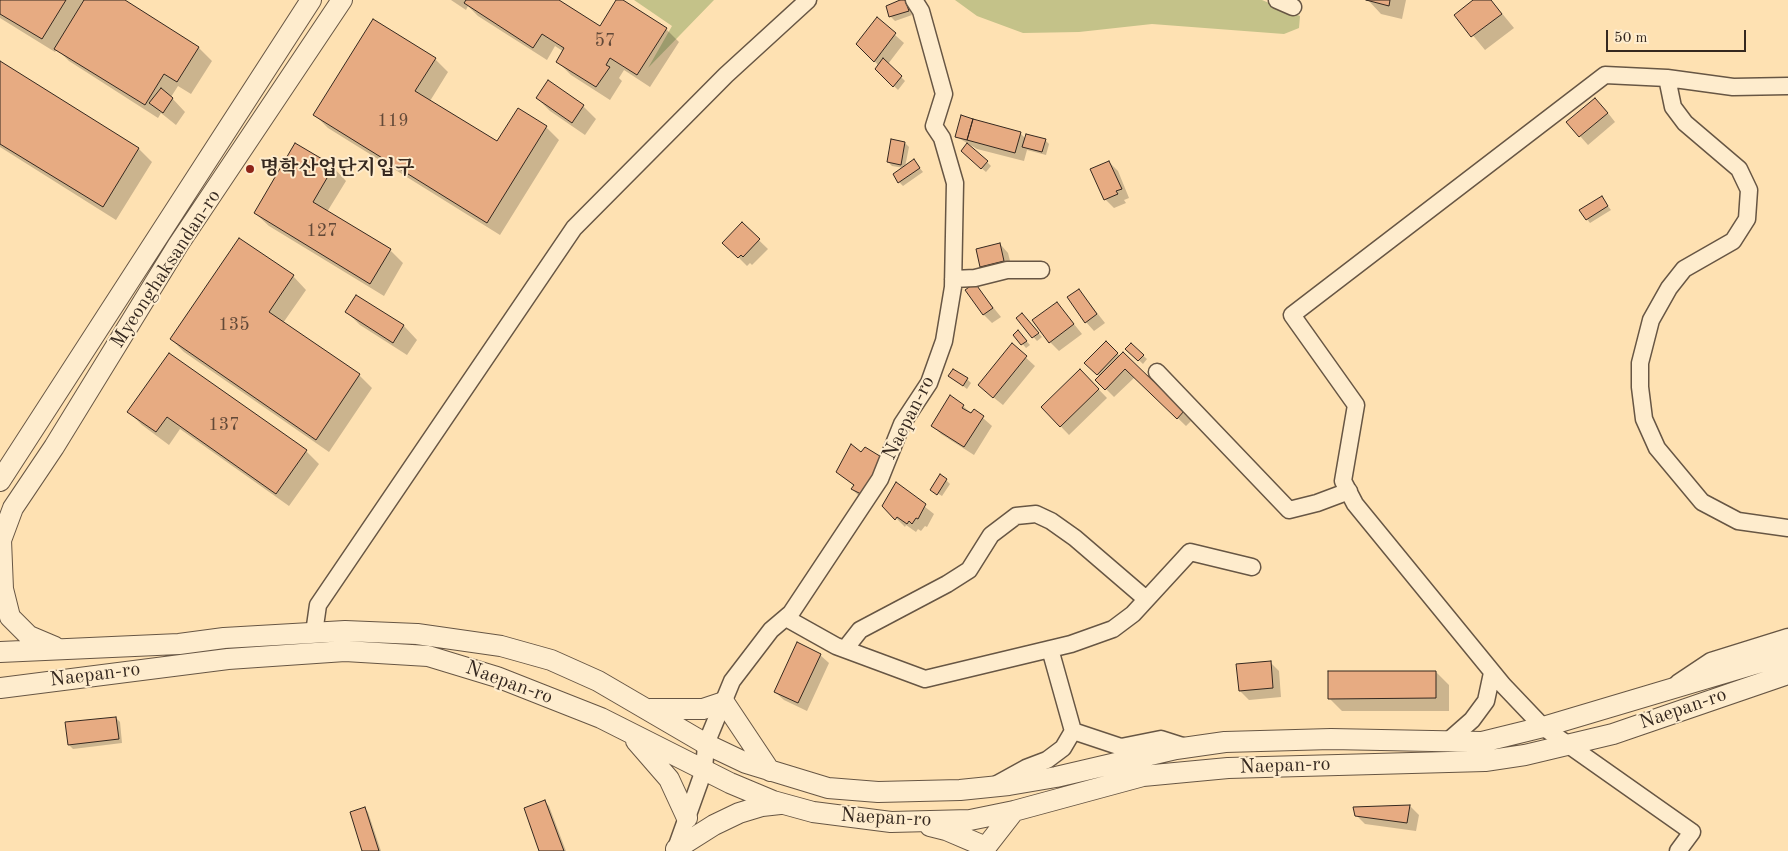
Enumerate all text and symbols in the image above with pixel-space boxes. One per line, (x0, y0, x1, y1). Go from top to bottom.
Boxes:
scale bar (1608, 20, 1748, 52)
house number: 57 (595, 30, 615, 52)
text: 50 m (1614, 31, 1648, 46)
house number: 119 (377, 110, 409, 132)
place label: 명학산업단지입구 (260, 157, 415, 181)
marker: 명학산업단지입구 (244, 163, 256, 175)
street label: Myeonghaksandan-ro (106, 185, 226, 353)
house number: 127 (306, 220, 338, 242)
house number: 135 (218, 314, 250, 336)
street label: Naepan-ro (878, 372, 940, 464)
house number: 137 (208, 414, 240, 436)
street label: Naepan-ro (462, 656, 556, 710)
street label: Naepan-ro (48, 658, 142, 692)
street label: Naepan-ro (1636, 683, 1730, 735)
street label: Naepan-ro (1239, 752, 1331, 780)
street label: Naepan-ro (840, 804, 932, 832)

